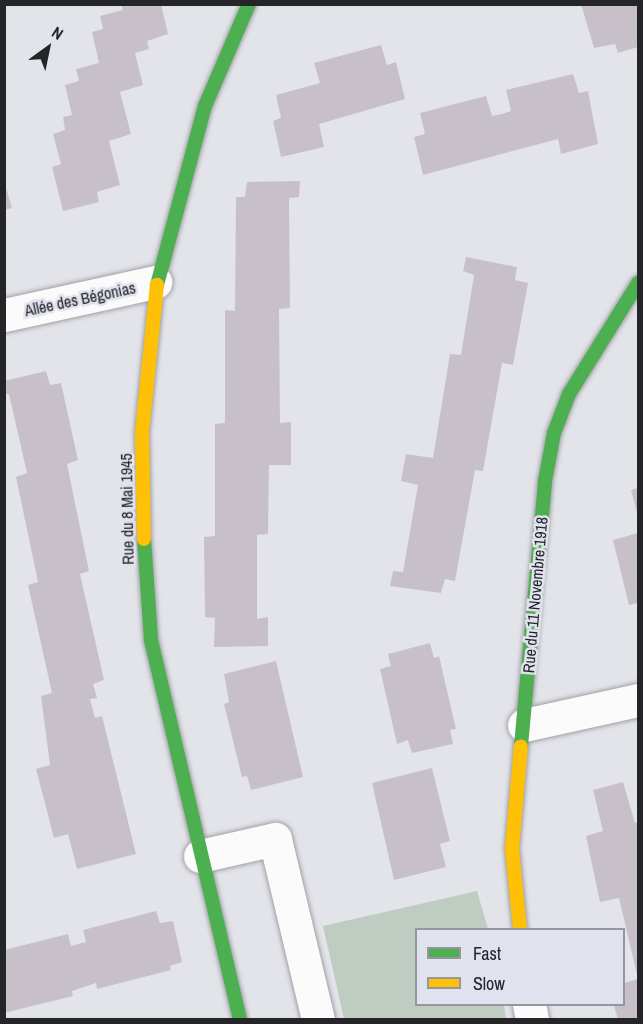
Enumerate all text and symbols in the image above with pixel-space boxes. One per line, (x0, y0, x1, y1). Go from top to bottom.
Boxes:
north arrow (18, 18, 78, 78)
text: N (48, 21, 68, 45)
street label: Allée des Bégonias (23, 278, 137, 320)
street label: Rue du 8 Mai 1945 (116, 453, 138, 565)
street label: Rue du 11 Novembre 1918 (519, 516, 551, 674)
legend (415, 928, 625, 1006)
text: Fast (473, 941, 501, 966)
text: Slow (473, 971, 505, 996)

